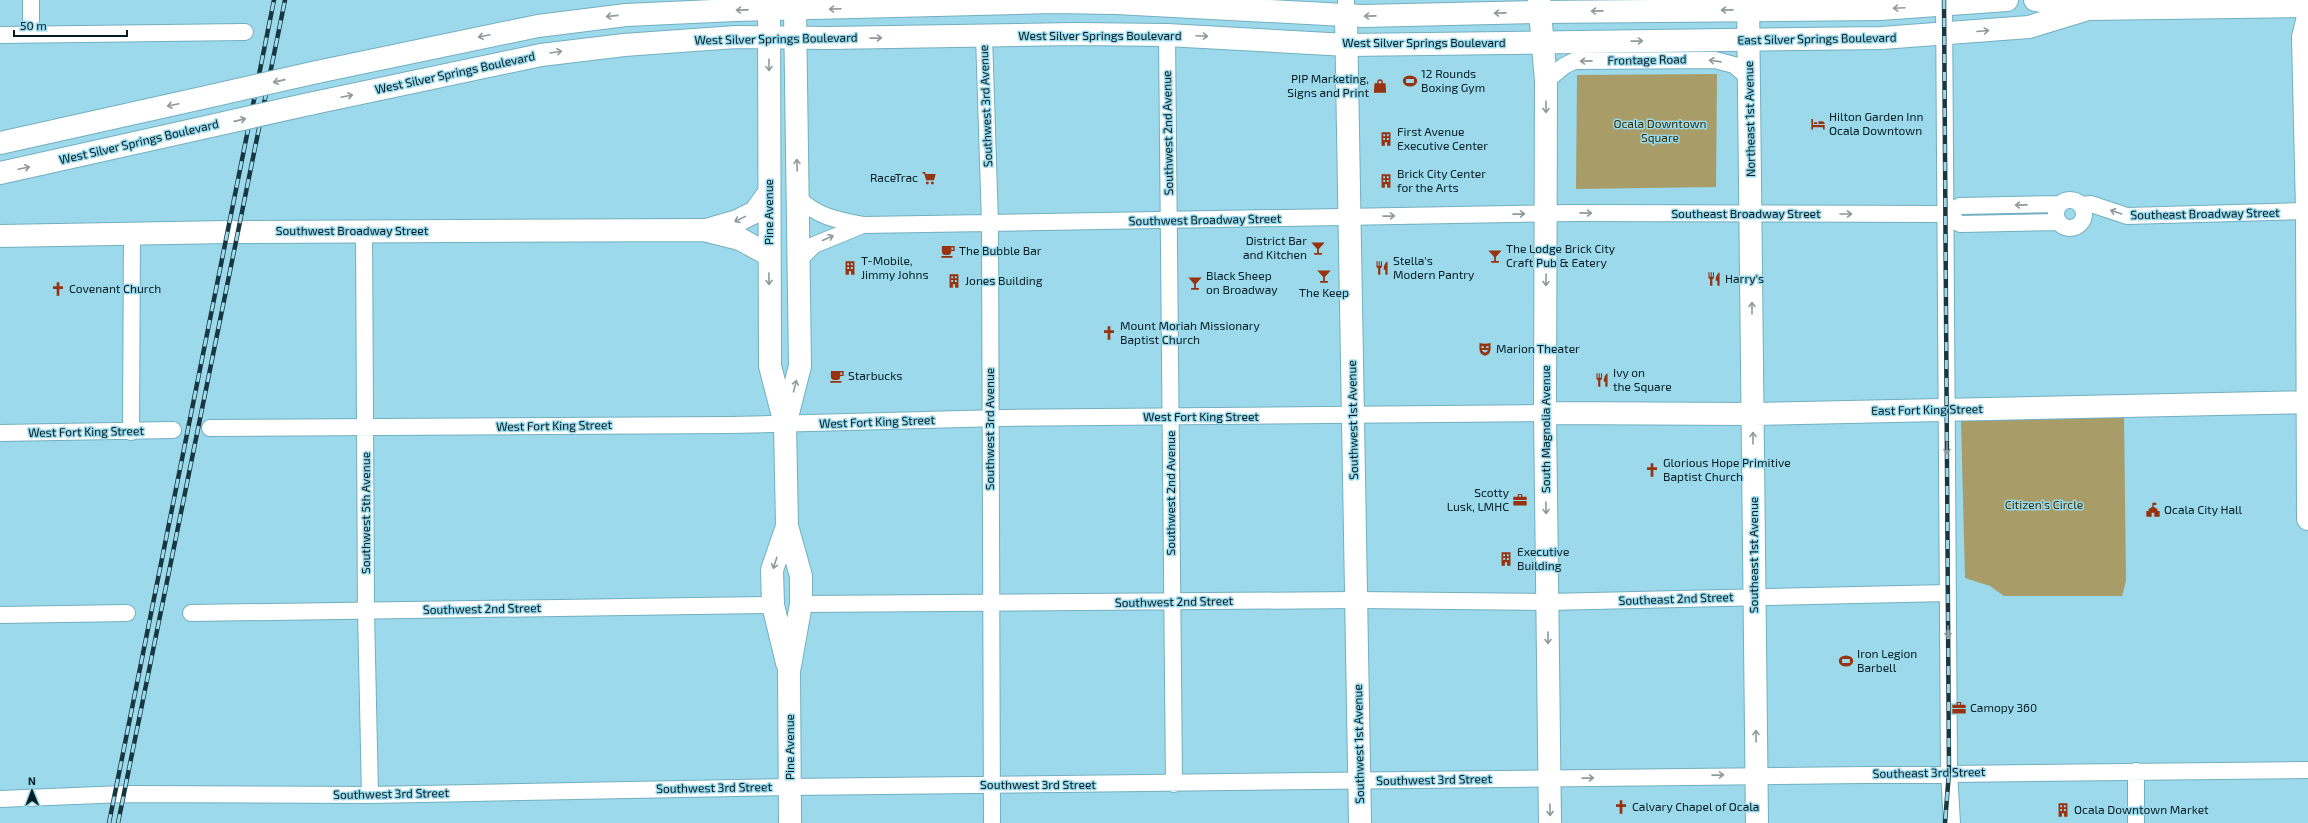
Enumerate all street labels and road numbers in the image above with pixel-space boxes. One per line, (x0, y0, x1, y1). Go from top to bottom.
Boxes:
street label: West Silver Springs Boulevard (1018, 28, 1182, 42)
street label: West Silver Springs Boulevard (694, 30, 858, 46)
street label: East Silver Springs Boulevard (1737, 30, 1897, 46)
street label: West Silver Springs Boulevard (1342, 35, 1506, 49)
street label: Southwest 3rd Avenue (976, 45, 994, 167)
street label: West Silver Springs Boulevard (373, 48, 536, 96)
street label: Frontage Road (1607, 51, 1687, 67)
street label: Northeast 1st Avenue (1741, 61, 1757, 177)
street label: Southwest 2nd Avenue (1159, 71, 1175, 196)
street label: West Silver Springs Boulevard (58, 116, 220, 166)
street label: Pine Avenue (761, 179, 775, 245)
street label: Southeast Broadway Street (2130, 205, 2280, 221)
street label: Southeast Broadway Street (1671, 206, 1821, 220)
street label: Southwest Broadway Street (1129, 211, 1282, 227)
street label: Southwest Broadway Street (276, 223, 429, 237)
street label: Southwest 1st Avenue (1344, 360, 1360, 480)
street label: South Magnolia Avenue (1538, 365, 1552, 493)
street label: Southwest 3rd Avenue (982, 368, 996, 490)
street label: East Fort King Street (1871, 401, 1983, 417)
street label: West Fort King Street (1143, 409, 1259, 423)
street label: West Fort King Street (819, 412, 936, 430)
street label: West Fort King Street (496, 417, 612, 433)
street label: West Fort King Street (28, 423, 144, 439)
street label: Southwest 2nd Avenue (1163, 431, 1177, 555)
street label: Southwest 5th Avenue (358, 452, 372, 574)
street label: Southeast 1st Avenue (1746, 497, 1760, 613)
street label: Southeast 2nd Street (1618, 589, 1734, 607)
street label: Southwest 2nd Street (1115, 593, 1234, 609)
street label: Southwest 2nd Street (423, 600, 542, 616)
street label: Southwest 1st Avenue (1350, 684, 1366, 804)
street label: Pine Avenue (782, 714, 796, 780)
street label: Southeast 3rd Street (1873, 764, 1986, 780)
street label: Southwest 3rd Street (1376, 771, 1492, 787)
street label: Southwest 3rd Street (980, 777, 1096, 791)
street label: Southwest 3rd Street (656, 779, 772, 795)
street label: Southwest 3rd Street (333, 785, 449, 801)

